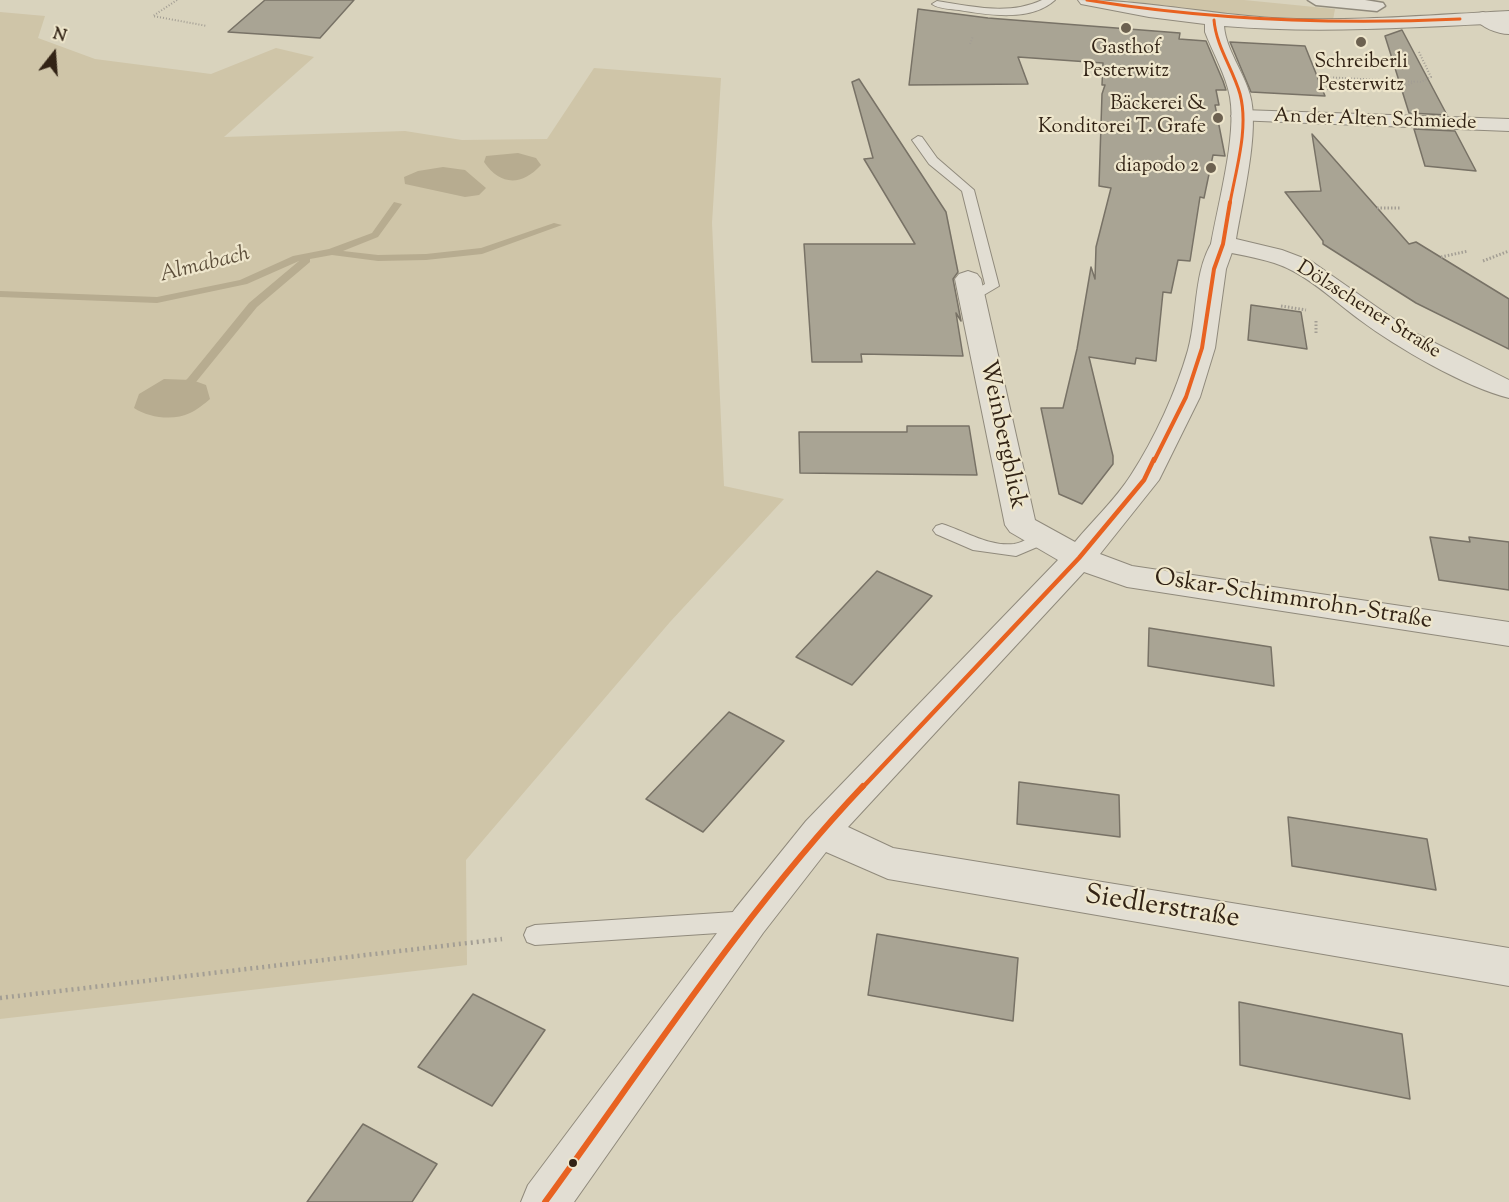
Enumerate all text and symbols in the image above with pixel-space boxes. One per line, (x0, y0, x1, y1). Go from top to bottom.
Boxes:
marker: Gasthof Pesterwitz (1119, 21, 1133, 35)
text: N (50, 23, 69, 49)
north arrow (24, 24, 84, 84)
marker: Schreiberli Pesterwitz (1354, 35, 1368, 49)
place label: Gasthof Pesterwitz (1083, 38, 1169, 85)
place label: Schreiberli Pesterwitz (1314, 52, 1408, 99)
place label: Bäckerei & Konditorei T. Grafe (1038, 94, 1206, 141)
street label: An der Alten Schmiede (1273, 105, 1477, 137)
marker: Bäckerei & Konditorei T. Grafe (1211, 111, 1225, 125)
place label: diapodo 2 (1115, 156, 1199, 180)
marker: diapodo 2 (1204, 161, 1218, 175)
water label: Almabach (157, 242, 253, 290)
street label: Dölzschener Straße (1291, 257, 1445, 365)
street label: Weinbergblick (971, 358, 1031, 512)
street label: Oskar-Schimmrohn-Straße (1152, 565, 1434, 637)
street label: Siedlerstraße (1082, 880, 1242, 938)
unlabelled marker (567, 1157, 579, 1169)

